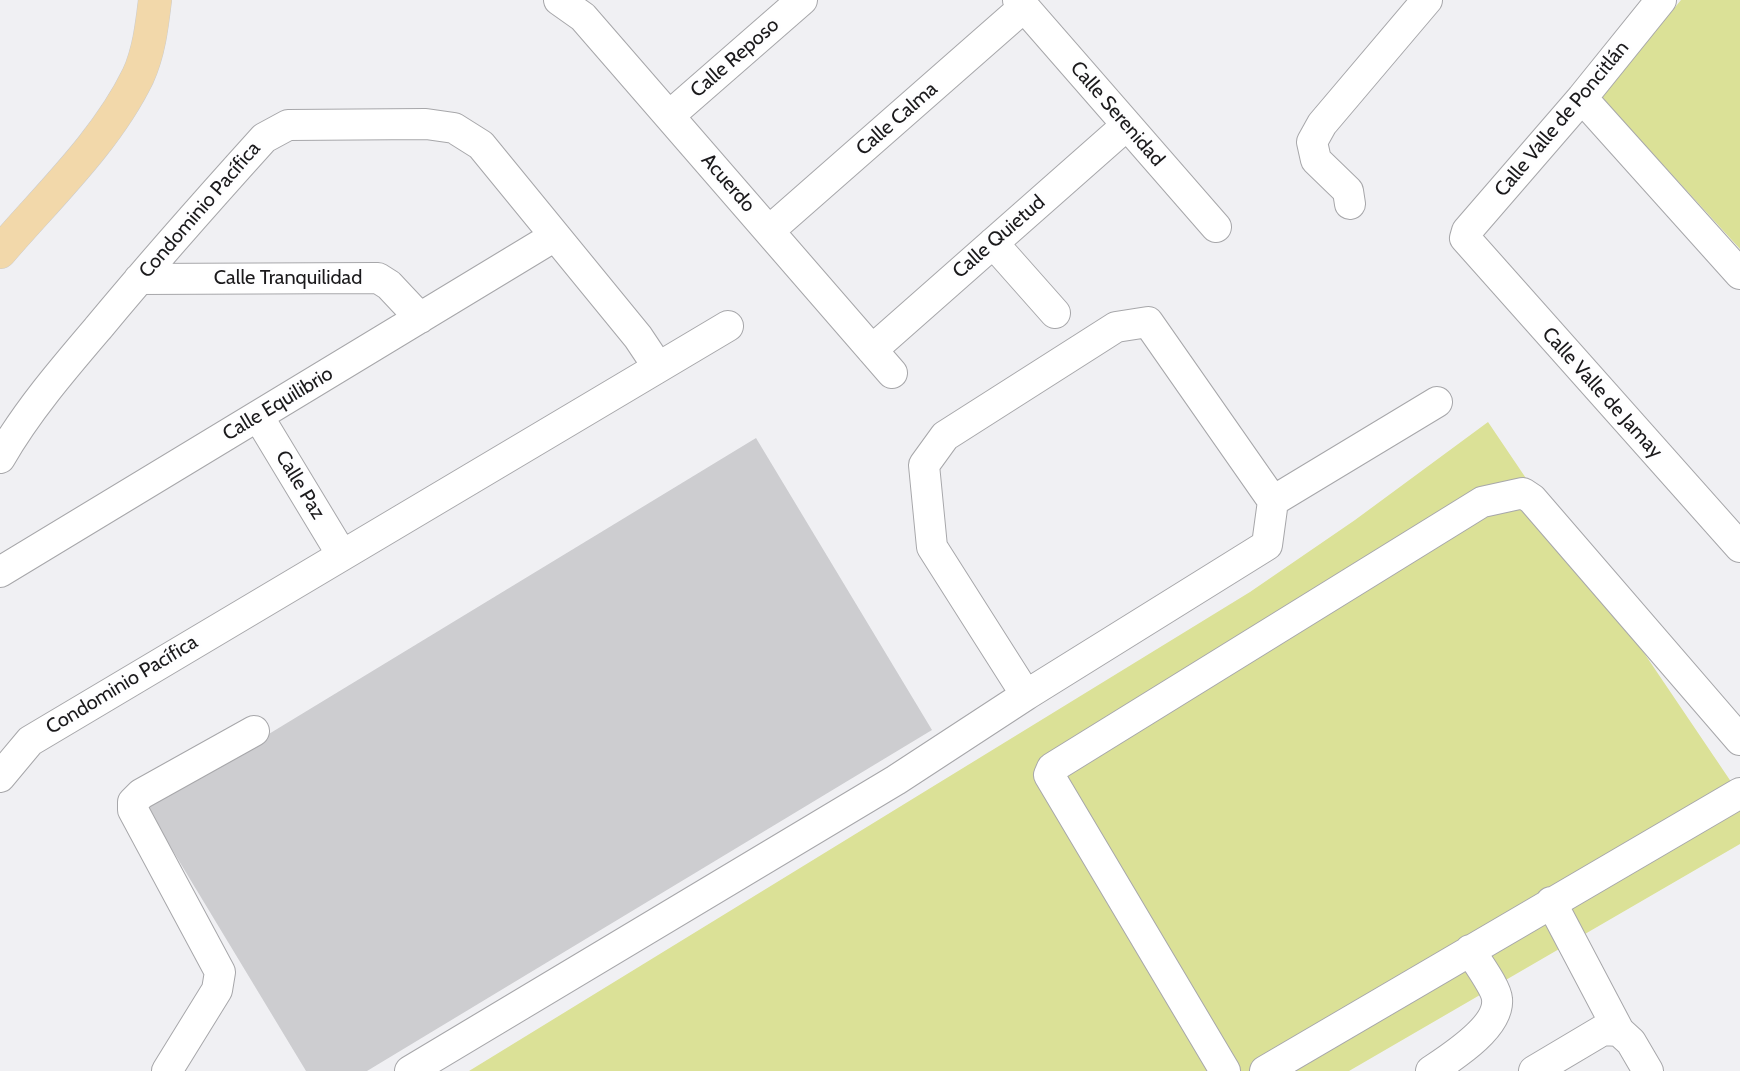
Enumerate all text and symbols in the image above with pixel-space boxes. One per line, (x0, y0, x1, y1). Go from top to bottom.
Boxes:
street label: Calle Reposo (686, 13, 784, 103)
street label: Calle Valle de Poncitlán (1490, 36, 1634, 202)
street label: Calle Serenidad (1065, 57, 1169, 171)
street label: Calle Calma (851, 77, 943, 161)
street label: Condominio Pacífica (134, 137, 266, 283)
street label: Acuerdo (696, 149, 760, 217)
street label: Calle Quietud (948, 190, 1050, 284)
street label: Calle Tranquilidad (214, 266, 362, 290)
street label: Calle Valle de Jamay (1537, 322, 1667, 464)
street label: Calle Equilibrio (219, 362, 337, 446)
street label: Calle Paz (270, 446, 330, 524)
street label: Condominio Pacífica (42, 630, 202, 740)

